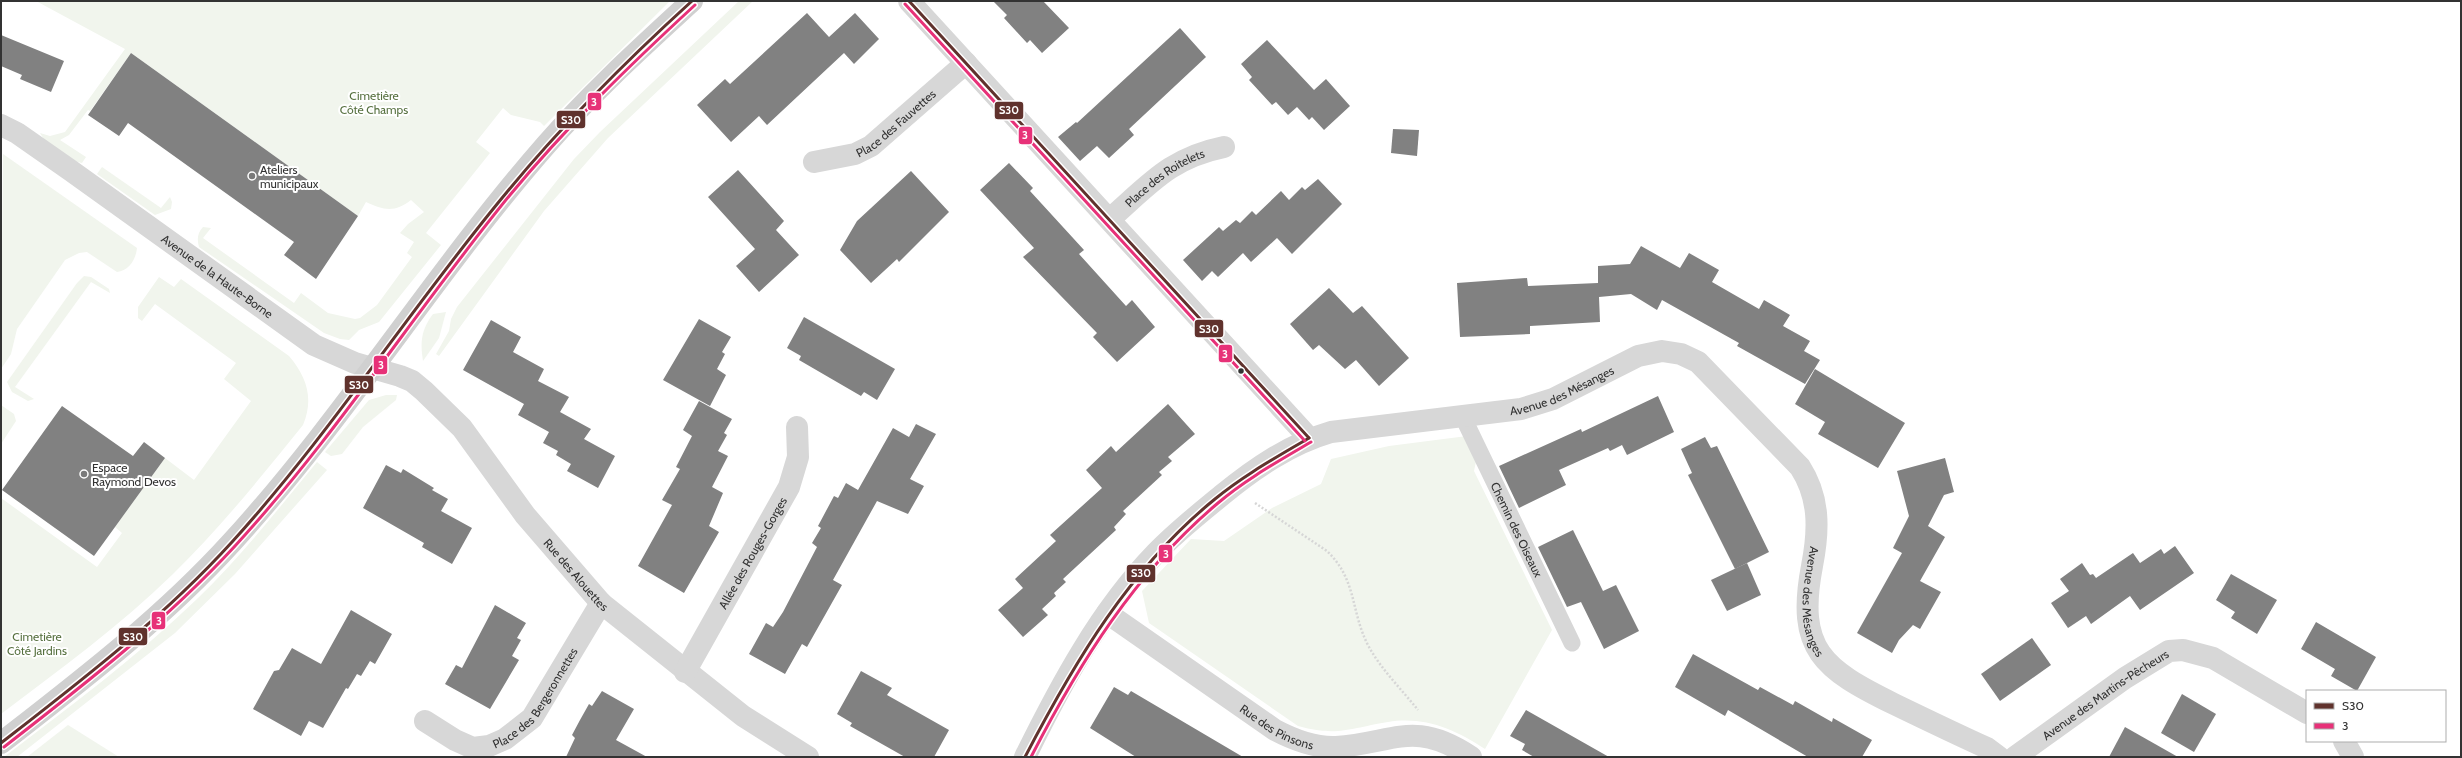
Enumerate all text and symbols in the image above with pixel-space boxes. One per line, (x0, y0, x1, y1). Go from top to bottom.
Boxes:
street label: Place des Fauvettes (853, 86, 938, 160)
park label: Cimetière Côté Champs (340, 88, 408, 117)
line badge: 3 (587, 92, 602, 111)
text: 3 (591, 95, 597, 109)
line badge: S30 (994, 101, 1024, 120)
text: S30 (999, 103, 1019, 117)
line badge: S30 (556, 110, 586, 129)
text: S30 (561, 113, 581, 127)
line badge: 3 (1018, 126, 1033, 145)
text: 3 (1022, 128, 1028, 142)
street label: Place des Roitelets (1121, 145, 1206, 210)
place label: Ateliers municipaux (260, 162, 319, 191)
marker: Ateliers municipaux (247, 171, 257, 181)
street label: Avenue de la Haute-Borne (159, 231, 276, 321)
line badge: S30 (1194, 319, 1224, 338)
text: S30 (1199, 322, 1219, 336)
line badge: 3 (1218, 344, 1233, 363)
text: 3 (1222, 347, 1228, 361)
line badge: 3 (373, 355, 388, 375)
text: 3 (378, 358, 384, 372)
street label: Avenue des Mésanges (1509, 362, 1616, 418)
unlabelled marker (1236, 366, 1246, 376)
line badge: S30 (344, 375, 374, 394)
text: S30 (349, 378, 369, 392)
place label: Espace Raymond Devos (92, 460, 176, 489)
marker: Espace Raymond Devos (79, 469, 89, 479)
street label: Chemin des Oiseaux (1488, 479, 1547, 580)
street label: Allée des Rouges-Gorges (715, 494, 790, 611)
street label: Rue des Alouettes (541, 535, 612, 614)
line badge: 3 (1158, 544, 1173, 563)
street label: Avenue des Mésanges (1800, 546, 1828, 659)
text: 3 (1163, 547, 1169, 561)
line badge: S30 (1126, 564, 1156, 583)
text: S30 (1131, 566, 1151, 580)
line badge: 3 (151, 611, 166, 630)
text: 3 (156, 614, 162, 628)
line badge: S30 (118, 627, 148, 646)
park label: Cimetière Côté Jardins (7, 629, 67, 658)
text: S30 (123, 630, 143, 644)
street label: Place des Bergeronnettes (490, 644, 580, 751)
street label: Avenue des Martins-Pêcheurs (2039, 646, 2171, 743)
legend (2306, 690, 2446, 742)
text: S30 (2342, 698, 2364, 713)
street label: Rue des Pinsons (1237, 701, 1315, 752)
text: 3 (2342, 718, 2349, 733)

